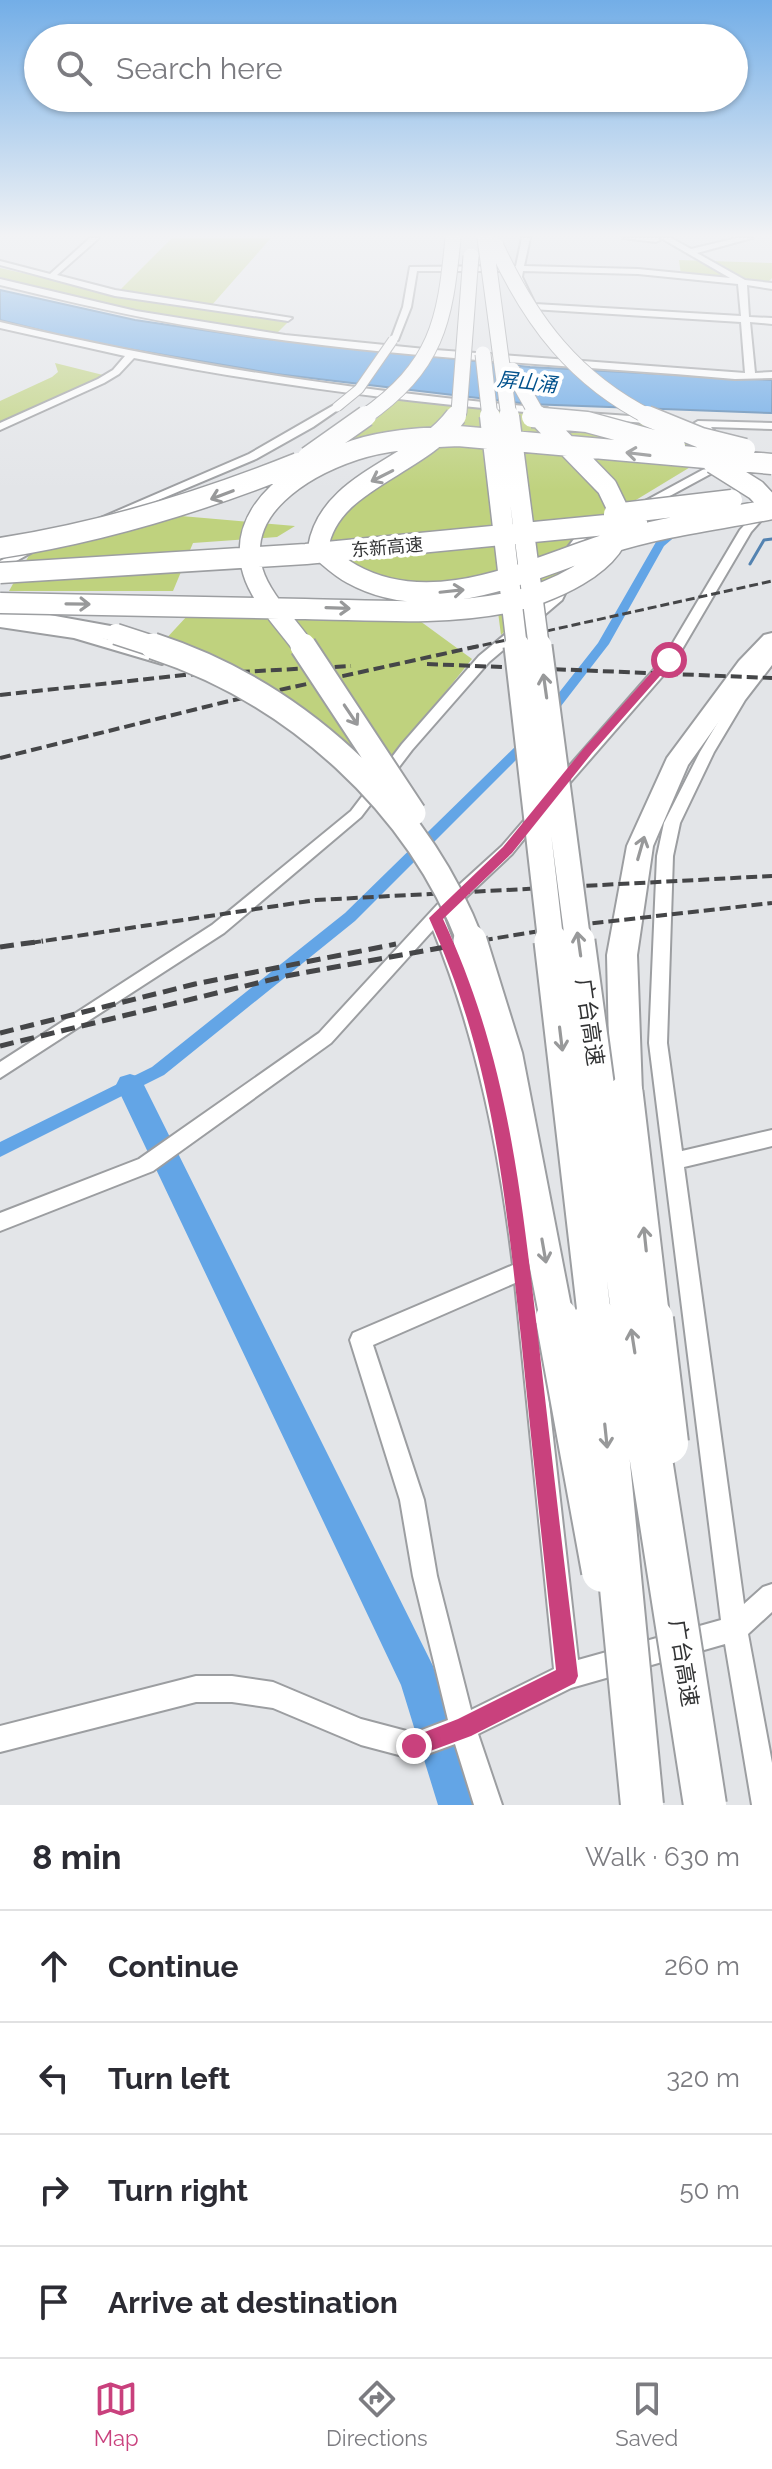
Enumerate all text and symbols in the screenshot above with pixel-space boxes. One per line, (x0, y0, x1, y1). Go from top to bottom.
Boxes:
search box (24, 24, 748, 112)
icon: search (52, 46, 96, 90)
text: Search here (116, 51, 283, 86)
water label: 屏山涌 (496, 367, 560, 397)
one-way arrow (626, 446, 652, 461)
one-way arrow (370, 469, 394, 485)
one-way arrow (210, 489, 235, 503)
street label: 东新高速 (350, 533, 424, 561)
one-way arrow (438, 583, 465, 598)
one-way arrow (64, 596, 91, 612)
one-way arrow (324, 600, 351, 616)
route start (651, 642, 687, 678)
one-way arrow (538, 673, 553, 700)
one-way arrow (343, 703, 359, 726)
one-way arrow (635, 836, 650, 861)
one-way arrow (571, 932, 586, 957)
street label: 广台高速 (571, 977, 609, 1067)
one-way arrow (554, 1026, 569, 1051)
one-way arrow (638, 1226, 653, 1253)
one-way arrow (538, 1238, 553, 1264)
one-way arrow (625, 1328, 640, 1354)
one-way arrow (599, 1422, 614, 1449)
street label: 广台高速 (664, 1618, 704, 1708)
route end (396, 1728, 432, 1764)
text: 8 min (32, 1837, 122, 1877)
text: Walk · 630 m (585, 1842, 740, 1872)
icon: ahead (32, 1944, 76, 1988)
text: Continue (108, 1949, 239, 1984)
text: 260 m (664, 1951, 740, 1981)
icon: left (32, 2056, 76, 2100)
text: Turn left (108, 2061, 230, 2096)
text: 320 m (666, 2063, 740, 2093)
icon: right (32, 2168, 76, 2212)
text: Turn right (108, 2173, 248, 2208)
text: 50 m (679, 2175, 740, 2205)
icon: arrive (32, 2280, 76, 2324)
text: Arrive at destination (108, 2285, 398, 2320)
tab: Map (94, 2377, 139, 2451)
tab: Directions (326, 2377, 428, 2451)
tab: Saved (615, 2377, 678, 2451)

